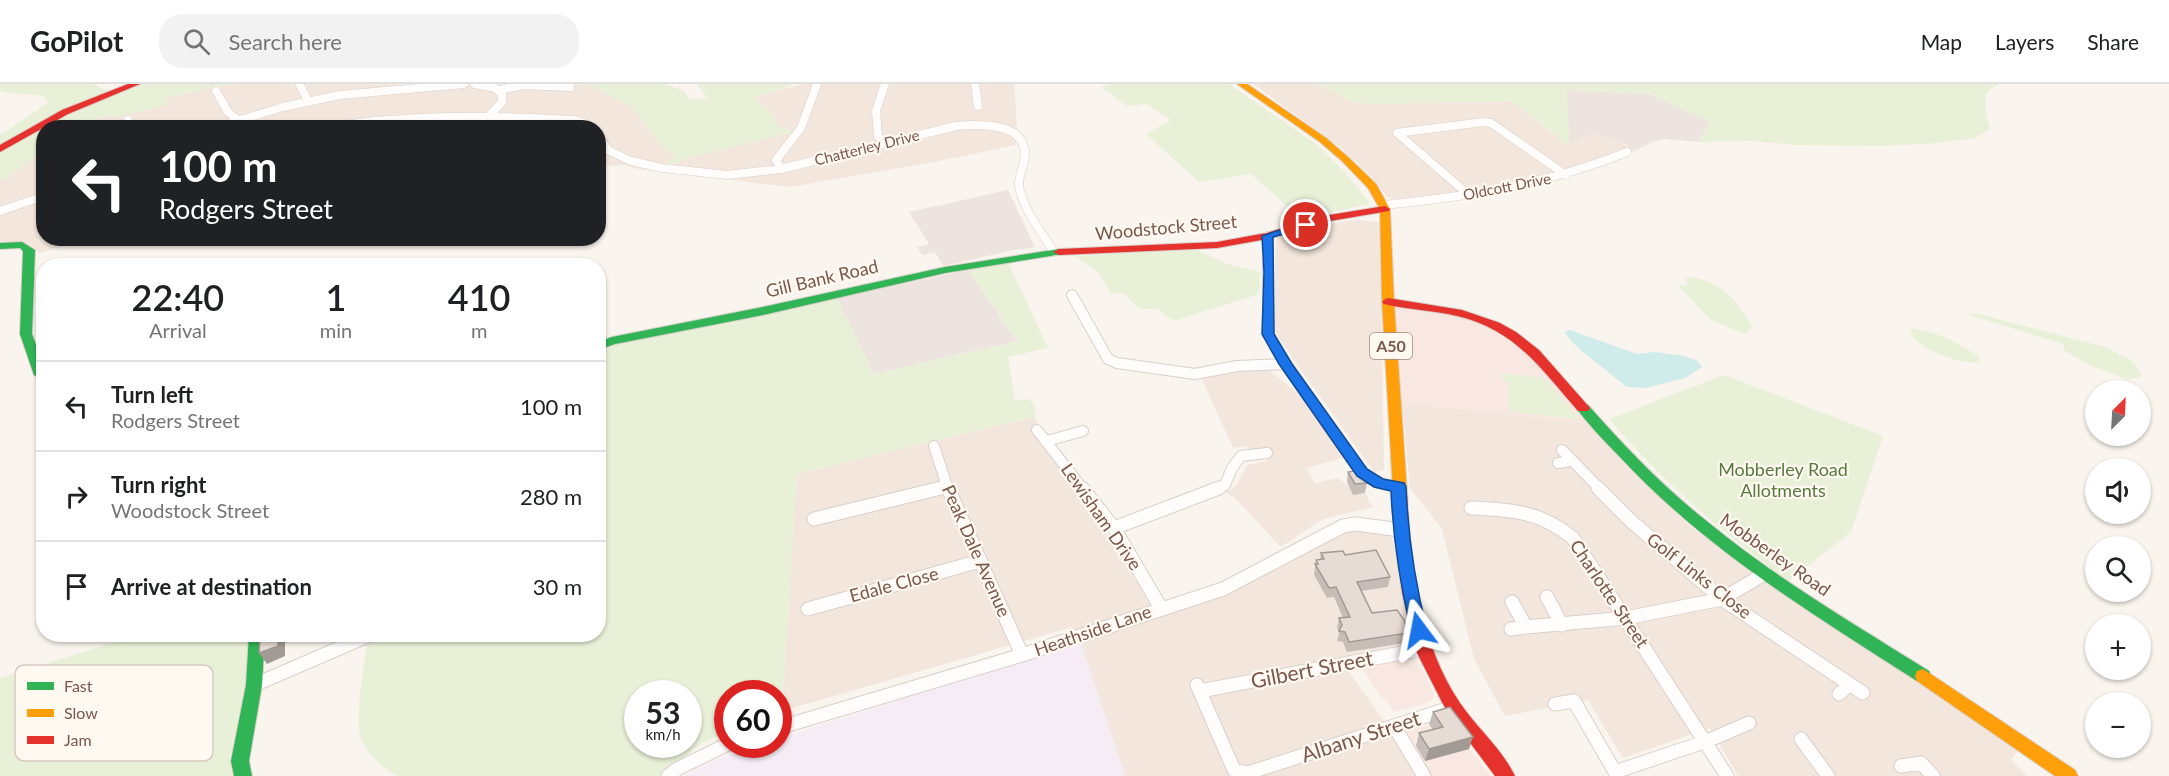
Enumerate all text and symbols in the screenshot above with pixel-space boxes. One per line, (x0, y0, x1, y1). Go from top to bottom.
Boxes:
search box (159, 14, 579, 68)
text: GoPilot (30, 24, 123, 58)
icon: search (180, 25, 213, 58)
text: Search here (228, 28, 342, 55)
text: Map (1921, 29, 1962, 54)
text: Layers (1995, 29, 2054, 54)
text: Share (2087, 29, 2139, 54)
street label: Chatterley Drive (812, 125, 921, 169)
text: 100 m (159, 141, 277, 191)
icon: left (60, 144, 138, 222)
street label: Oldcott Drive (1461, 169, 1552, 203)
text: Rodgers Street (159, 192, 333, 225)
pin (1280, 199, 1331, 250)
icon: arrive (1289, 208, 1322, 241)
street label: Woodstock Street (1094, 210, 1238, 244)
street label: Gill Bank Road (763, 254, 880, 302)
text: 22:40 (132, 275, 224, 319)
text: 1 (326, 275, 346, 319)
text: 410 (448, 275, 510, 319)
text: Arrival (149, 318, 207, 342)
text: min (320, 318, 352, 342)
text: m (471, 318, 487, 342)
road number: A50 (1370, 333, 1412, 359)
north arrow (2085, 380, 2151, 446)
map controls (2085, 380, 2151, 758)
text: Turn left (111, 381, 193, 408)
icon: left (60, 390, 93, 423)
text: 100 m (520, 393, 582, 420)
text: Rodgers Street (111, 408, 240, 432)
park label: Mobberley Road Allotments (1718, 458, 1848, 501)
button: sound (2085, 458, 2151, 524)
street label: Lewisham Drive (1057, 459, 1147, 574)
text: Turn right (111, 471, 206, 498)
icon: right (60, 480, 93, 513)
street label: Peak Dale Avenue (938, 481, 1016, 620)
text: 280 m (520, 483, 582, 510)
text: Woodstock Street (111, 498, 269, 522)
street label: Mobberley Road (1716, 508, 1835, 600)
street label: Golf Links Close (1643, 527, 1756, 623)
street label: Charlotte Street (1566, 535, 1654, 652)
button: search (2085, 536, 2151, 602)
street label: Edale Close (847, 562, 941, 606)
icon: arrive (60, 570, 93, 603)
text: Arrive at destination (111, 573, 312, 600)
text: 30 m (533, 573, 582, 600)
position arrow (1387, 598, 1451, 662)
street label: Heathside Lane (1031, 600, 1154, 660)
button: + (2085, 614, 2151, 680)
street label: Gilbert Street (1248, 644, 1375, 693)
legend (15, 665, 213, 761)
text: Fast (64, 676, 93, 695)
speed limit sign: 60 (714, 680, 792, 758)
button: − (2085, 692, 2151, 758)
text: 53 (646, 694, 680, 730)
text: Slow (64, 703, 98, 722)
street label: Albany Street (1298, 704, 1424, 767)
text: km/h (645, 725, 681, 743)
text: Jam (64, 730, 92, 749)

